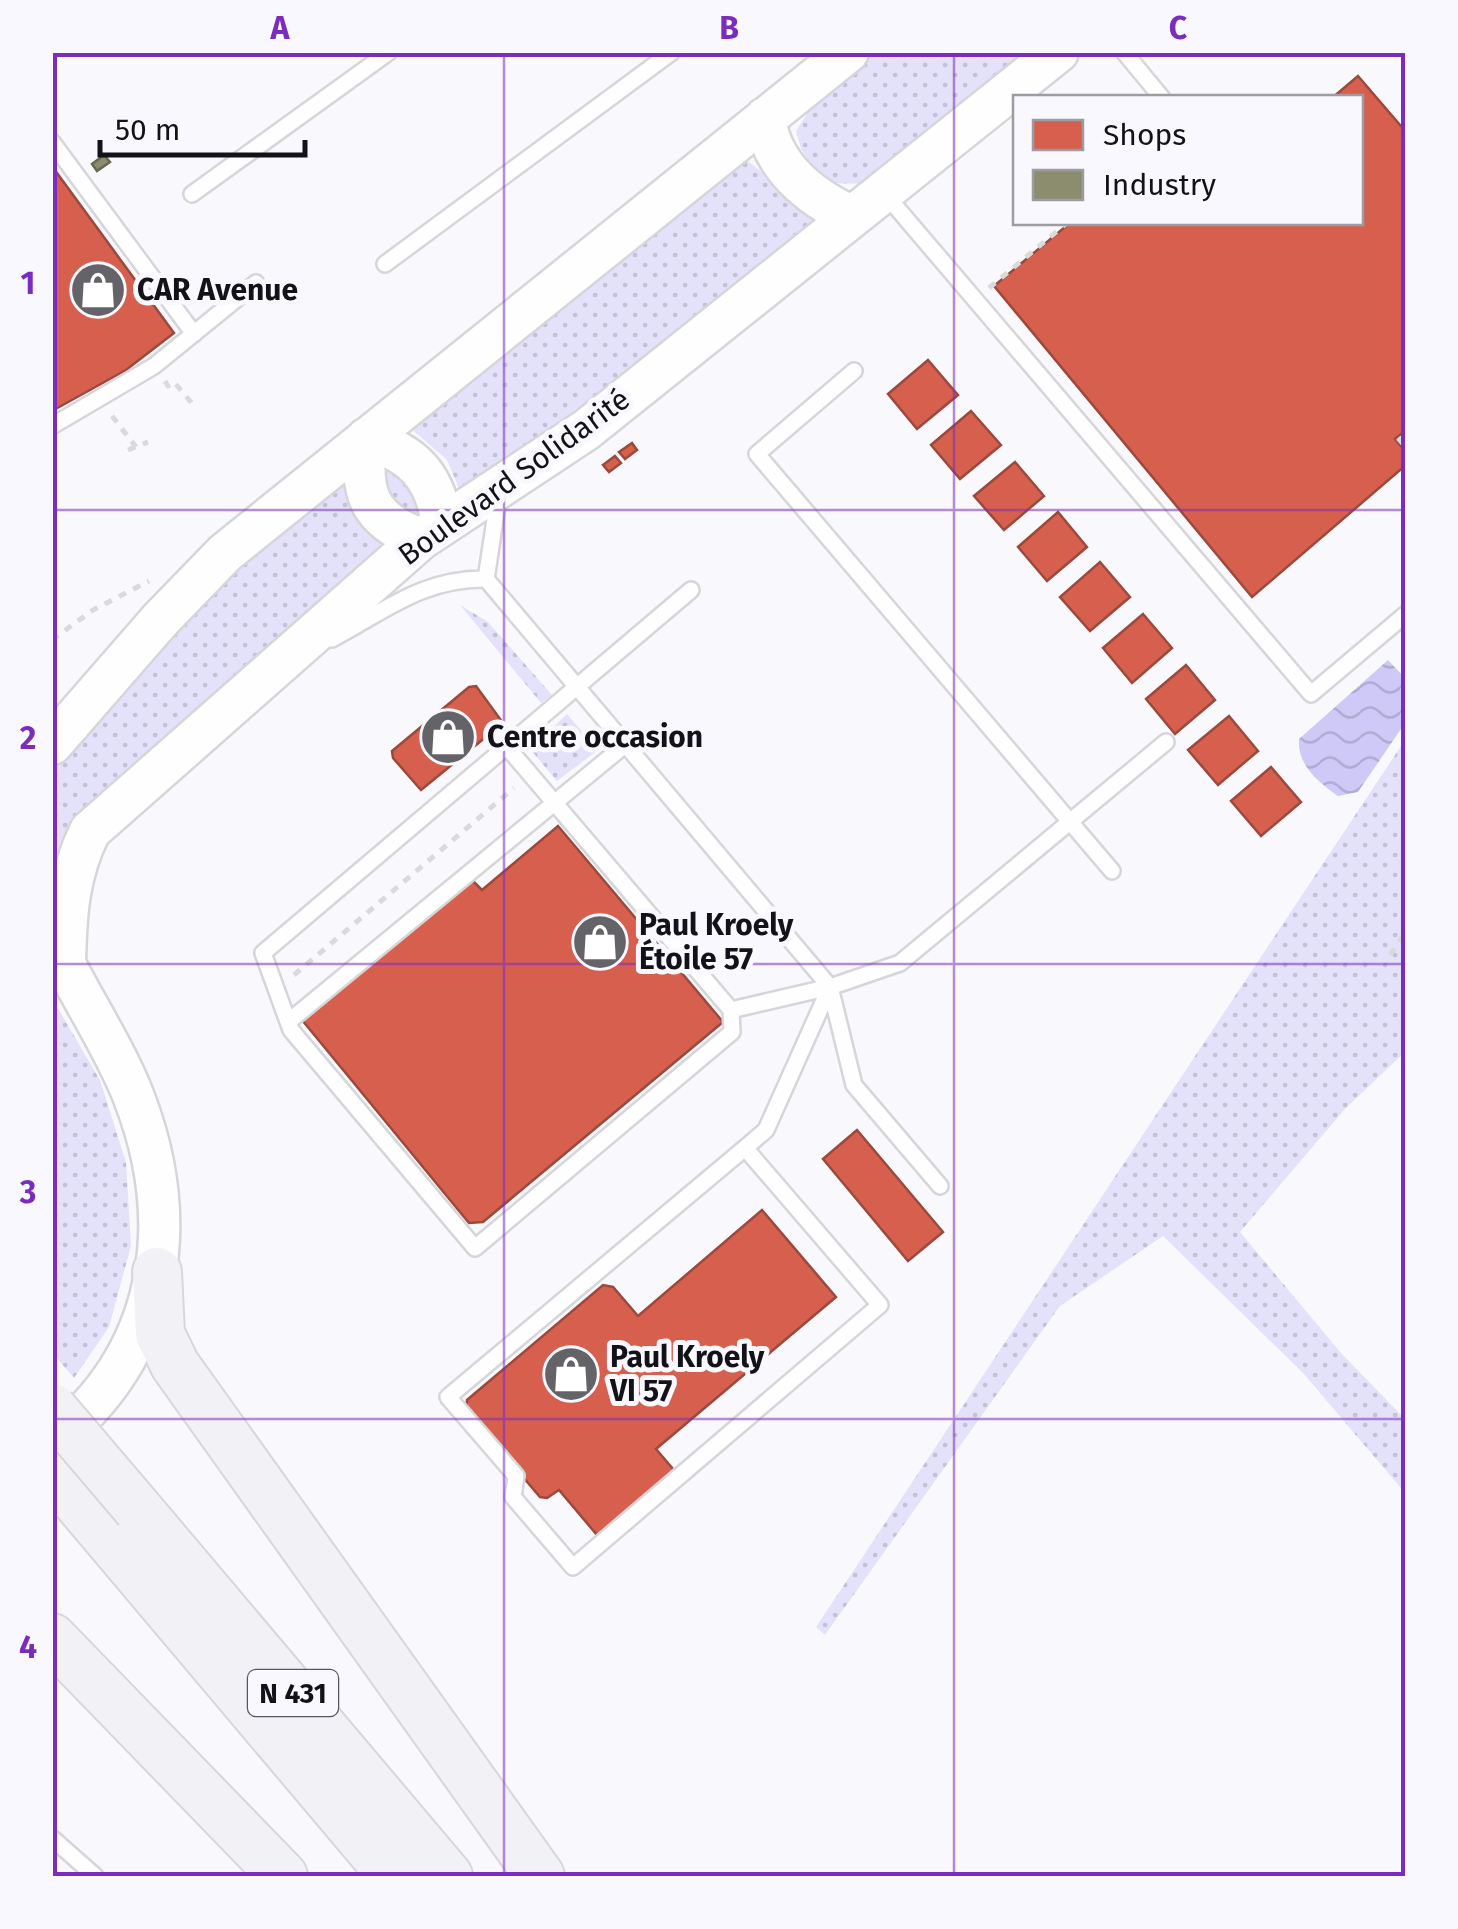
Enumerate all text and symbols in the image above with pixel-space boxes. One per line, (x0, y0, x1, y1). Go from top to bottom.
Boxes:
text: A (270, 9, 291, 47)
text: B (719, 9, 739, 47)
text: C (1169, 9, 1188, 47)
scale bar (100, 95, 305, 157)
legend (1013, 95, 1363, 225)
text: 50 m (115, 112, 180, 148)
text: Shops (1103, 117, 1186, 153)
text: Industry (1103, 167, 1216, 203)
shop icon: CAR Avenue (68, 260, 128, 320)
text: 1 (21, 264, 35, 302)
place label: CAR Avenue (137, 272, 298, 308)
street label: Boulevard Solidarité (391, 381, 637, 573)
shop icon: Centre occasion (418, 707, 478, 767)
text: 2 (20, 719, 36, 757)
place label: Centre occasion (487, 719, 703, 755)
place label: Paul Kroely Étoile 57 (639, 907, 794, 977)
shop icon: Paul Kroely Étoile 57 (570, 912, 630, 972)
text: 3 (19, 1173, 36, 1211)
place label: Paul Kroely VI 57 (609, 1339, 765, 1409)
shop icon: Paul Kroely VI 57 (541, 1344, 601, 1404)
text: 4 (19, 1628, 37, 1666)
road number: N 431 (248, 1670, 338, 1716)

